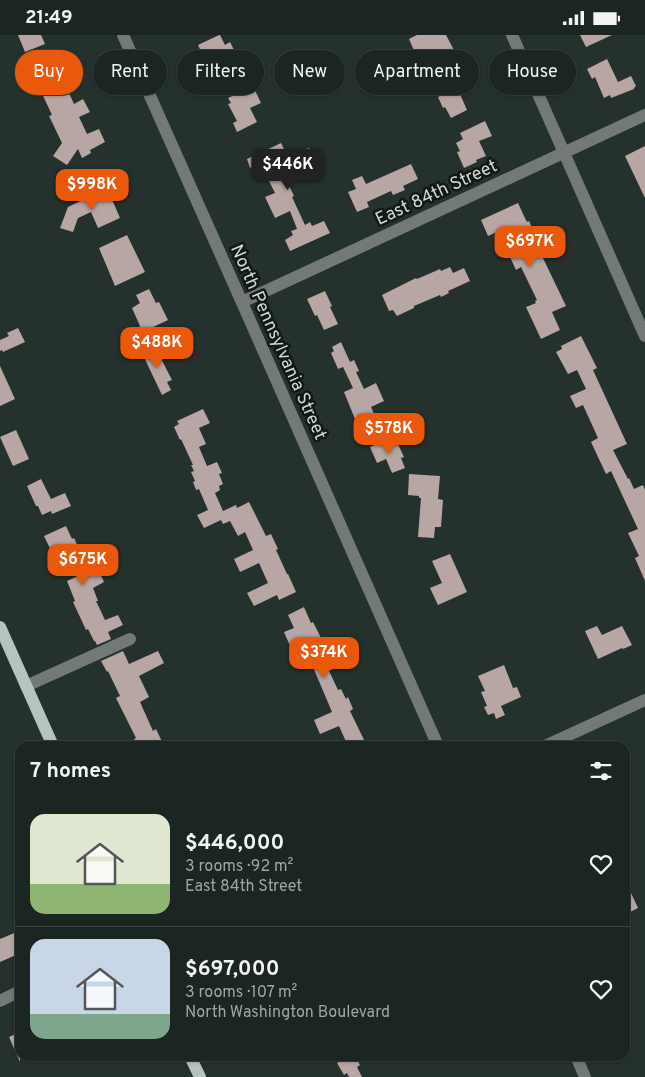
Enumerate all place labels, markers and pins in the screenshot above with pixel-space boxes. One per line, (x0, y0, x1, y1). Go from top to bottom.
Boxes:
pin: $446K (253, 149, 323, 191)
pin: $998K (57, 169, 127, 211)
pin: $697K (495, 225, 565, 268)
pin: $488K (122, 327, 192, 369)
pin: $578K (354, 413, 424, 455)
pin: $675K (48, 543, 118, 586)
pin: $374K (289, 637, 359, 679)

